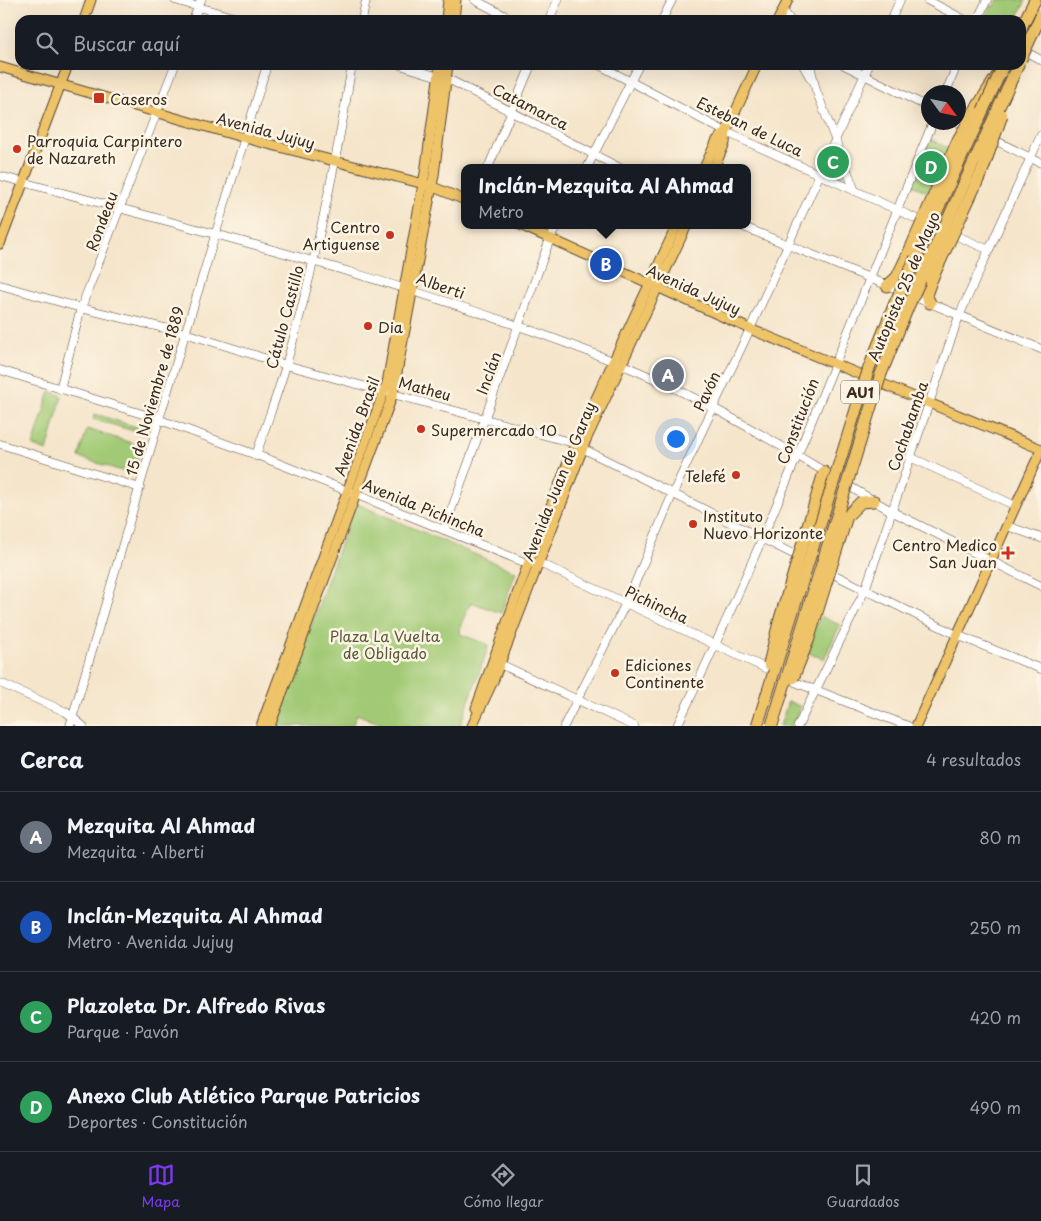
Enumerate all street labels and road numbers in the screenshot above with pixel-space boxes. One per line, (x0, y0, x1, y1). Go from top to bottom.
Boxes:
street label: Catamarca (489, 77, 573, 135)
street label: Esteban de Luca (693, 90, 808, 162)
street label: Avenida Jujuy (214, 106, 318, 154)
street label: Rondeau (79, 188, 123, 254)
street label: Autopista 25 de Mayo (861, 208, 945, 364)
street label: Avenida Jujuy (643, 258, 745, 320)
street label: Cátulo Castillo (259, 263, 309, 371)
street label: Alberti (414, 266, 468, 304)
street label: 15 de Noviembre de 1889 (119, 303, 189, 479)
street label: Inclán (470, 348, 506, 398)
street label: Pavón (687, 367, 725, 415)
street label: Matheu (396, 370, 454, 406)
street label: Avenida Brasil (327, 373, 385, 479)
street label: Constitución (770, 375, 824, 467)
street label: Cochabamba (881, 377, 933, 474)
road number: AU1 (841, 381, 879, 404)
street label: Avenida Juan de Garay (515, 398, 601, 564)
street label: Avenida Pichincha (359, 472, 489, 542)
street label: Pichincha (622, 579, 693, 629)

